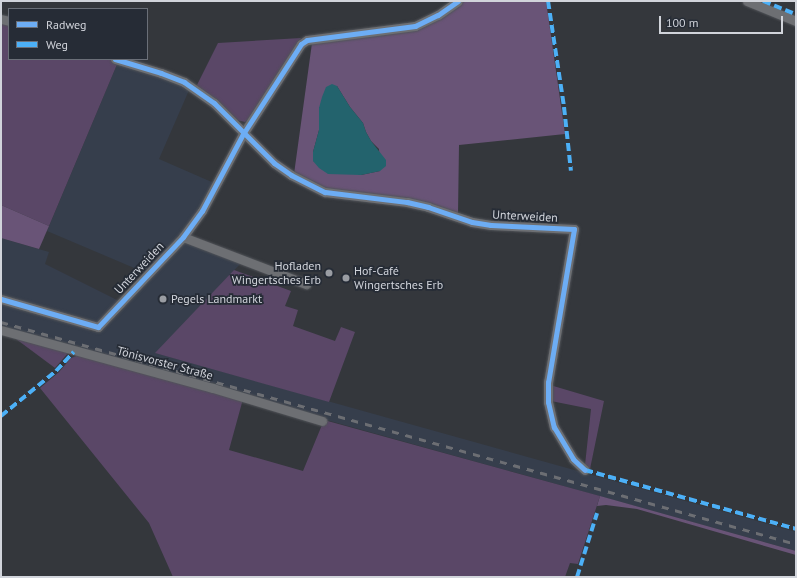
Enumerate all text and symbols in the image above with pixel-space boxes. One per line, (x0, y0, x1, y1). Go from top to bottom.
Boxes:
legend (8, 8, 148, 60)
scale bar (661, 8, 785, 34)
text: 100 m (666, 15, 699, 30)
text: Radweg (46, 17, 87, 32)
text: Weg (46, 37, 68, 52)
street label: Unterweiden (492, 207, 558, 225)
street label: Unterweiden (111, 239, 167, 297)
place label: Hofladen Wingertsches Erb (232, 259, 321, 287)
place label: Hof-Café Wingertsches Erb (354, 264, 443, 292)
marker: Hofladen Wingertsches Erb (324, 268, 334, 278)
marker: Hof-Café Wingertsches Erb (341, 273, 351, 283)
place label: Pegels Landmarkt (171, 292, 262, 306)
marker: Pegels Landmarkt (158, 294, 168, 304)
street label: Tönisvorster Straße (115, 343, 215, 383)

